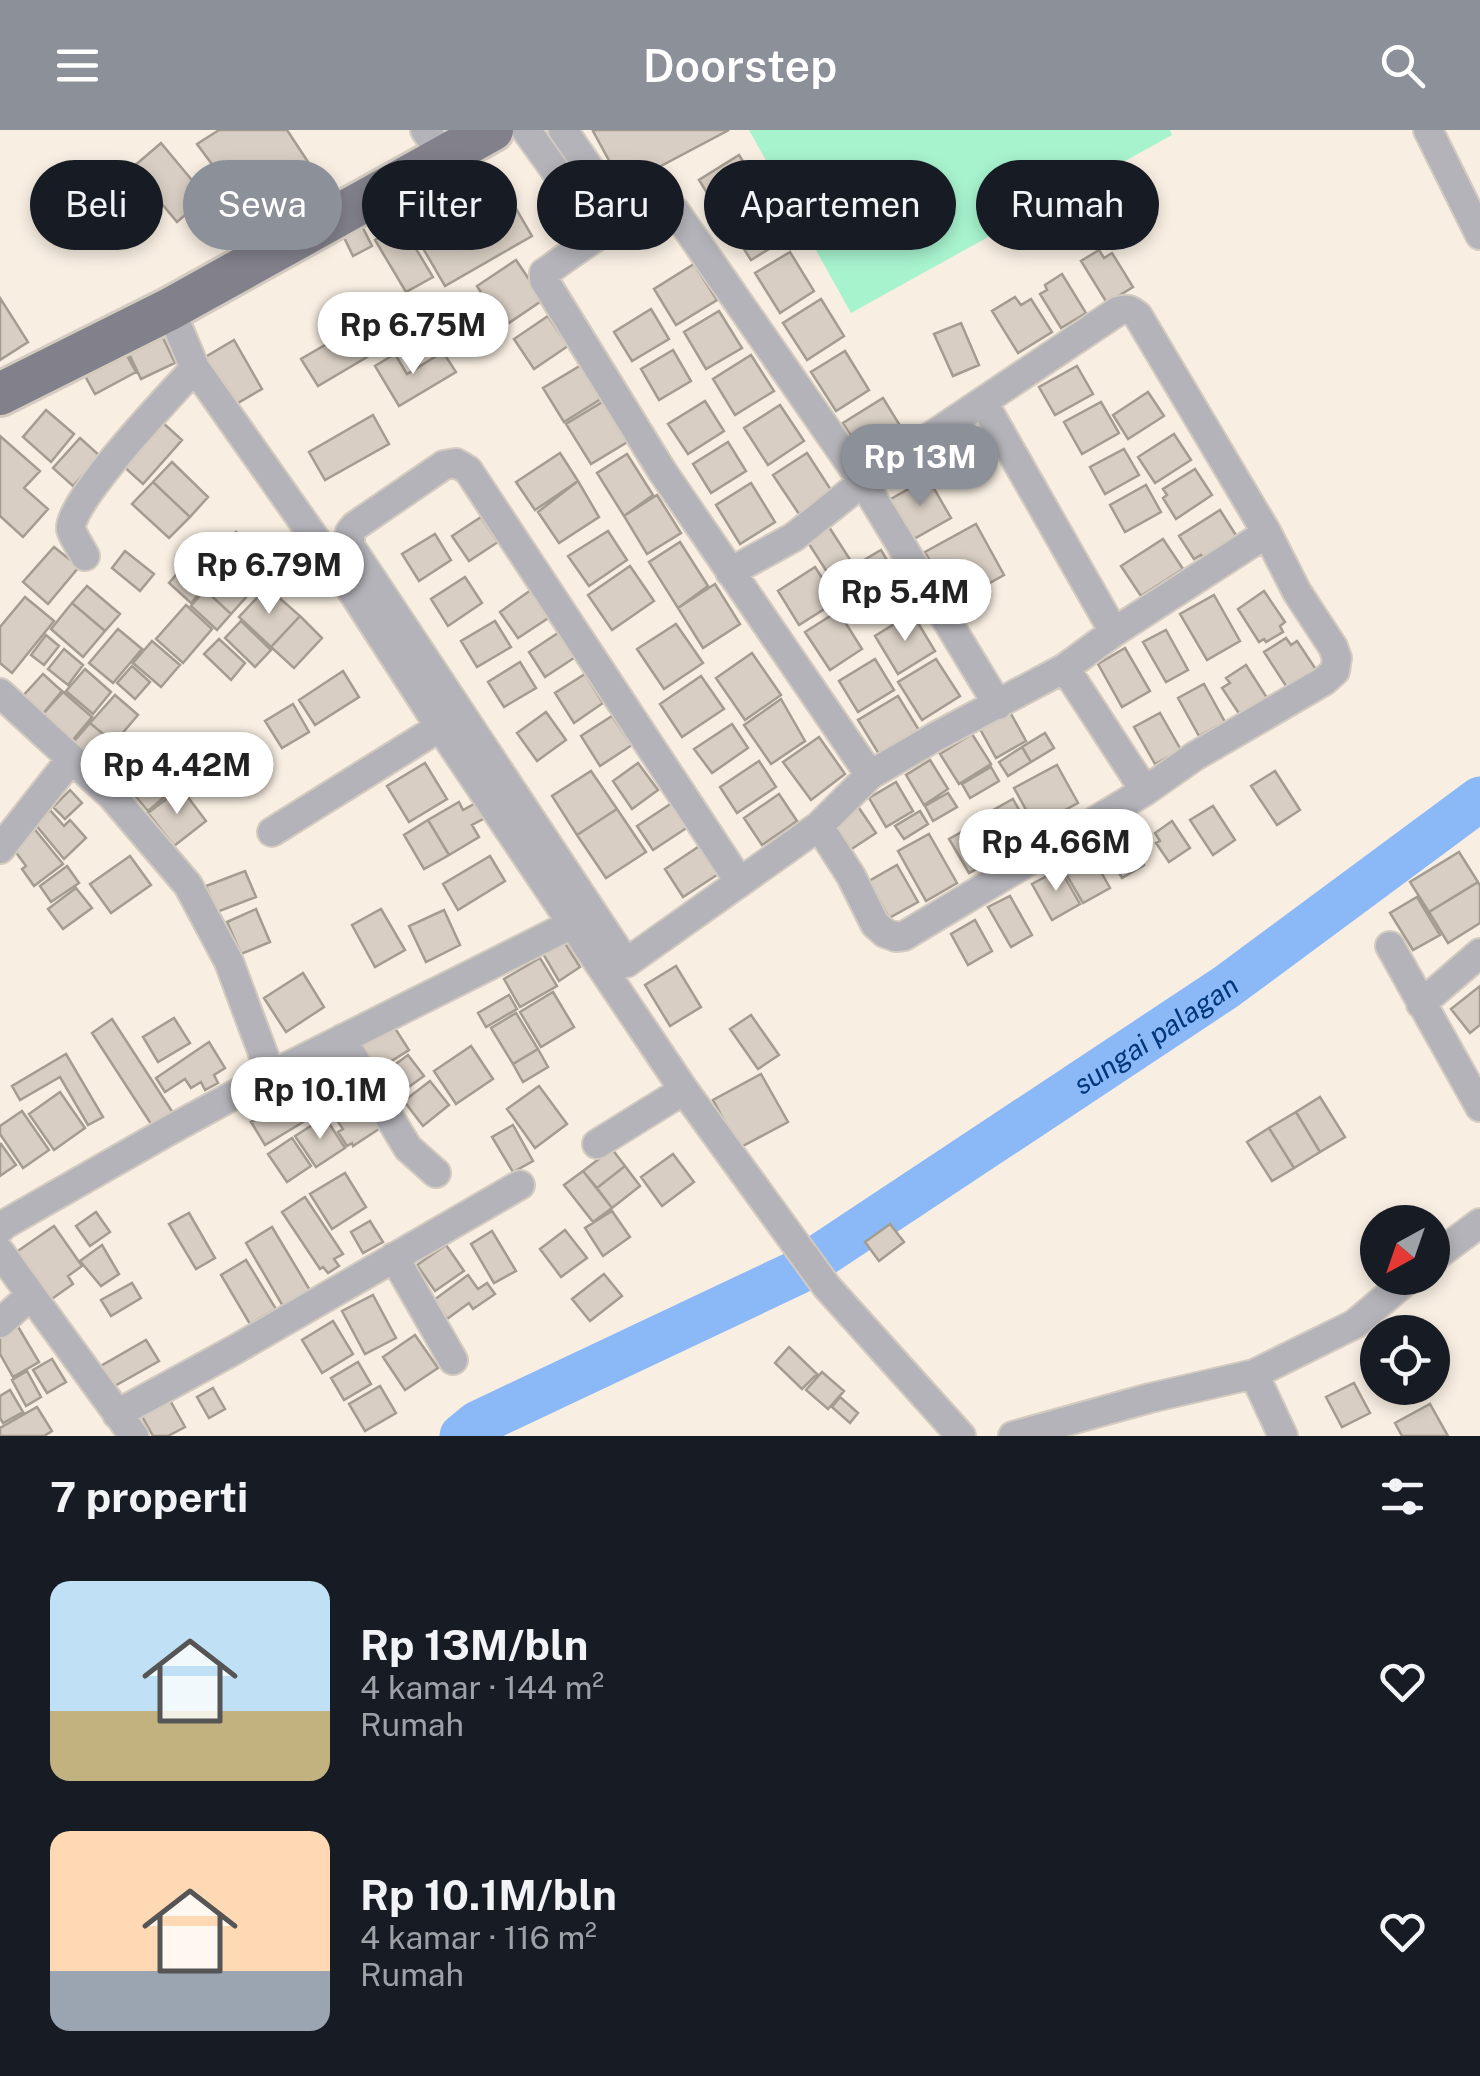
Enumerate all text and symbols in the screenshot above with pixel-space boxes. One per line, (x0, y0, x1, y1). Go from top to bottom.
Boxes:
icon: menu (50, 38, 105, 93)
icon: search (1375, 38, 1430, 93)
text: Doorstep (643, 39, 837, 92)
chip: Beli (30, 160, 163, 250)
chip: Sewa (183, 160, 342, 250)
chip: Filter (362, 160, 517, 250)
chip: Baru (537, 160, 684, 250)
chip: Apartemen (704, 160, 956, 250)
chip: Rumah (976, 160, 1159, 250)
pin: Rp 6.75M (310, 292, 516, 377)
text: Rp 6.75M (340, 306, 486, 343)
pin: Rp 13M (839, 424, 1001, 509)
text: Rp 13M (863, 438, 977, 475)
pin: Rp 6.79M (166, 532, 372, 617)
text: Rp 6.79M (196, 546, 342, 583)
pin: Rp 5.4M (813, 559, 997, 644)
text: Rp 5.4M (840, 573, 970, 610)
pin: Rp 4.42M (74, 732, 280, 817)
text: Rp 4.42M (103, 746, 251, 783)
pin: Rp 4.66M (953, 809, 1159, 894)
text: Rp 4.66M (981, 823, 1131, 860)
water label: sungai palagan (1066, 968, 1244, 1100)
pin: Rp 10.1M (217, 1057, 423, 1142)
text: Rp 10.1M (253, 1071, 387, 1108)
north arrow (1360, 1205, 1450, 1295)
map controls (1360, 1205, 1450, 1405)
button: locate (1360, 1315, 1450, 1405)
icon: filters (1375, 1469, 1430, 1524)
text: 7 properti (50, 1472, 248, 1521)
text: Rp 13M/bln (360, 1620, 588, 1669)
icon: home (130, 1621, 250, 1741)
icon: heart (1375, 1654, 1430, 1709)
text: 4 kamar · 144 m² (360, 1669, 604, 1706)
text: Rumah (360, 1706, 464, 1743)
text: Rp 10.1M/bln (360, 1870, 617, 1919)
icon: home (130, 1871, 250, 1991)
icon: heart (1375, 1904, 1430, 1959)
text: 4 kamar · 116 m² (360, 1919, 597, 1956)
text: Rumah (360, 1956, 464, 1993)

